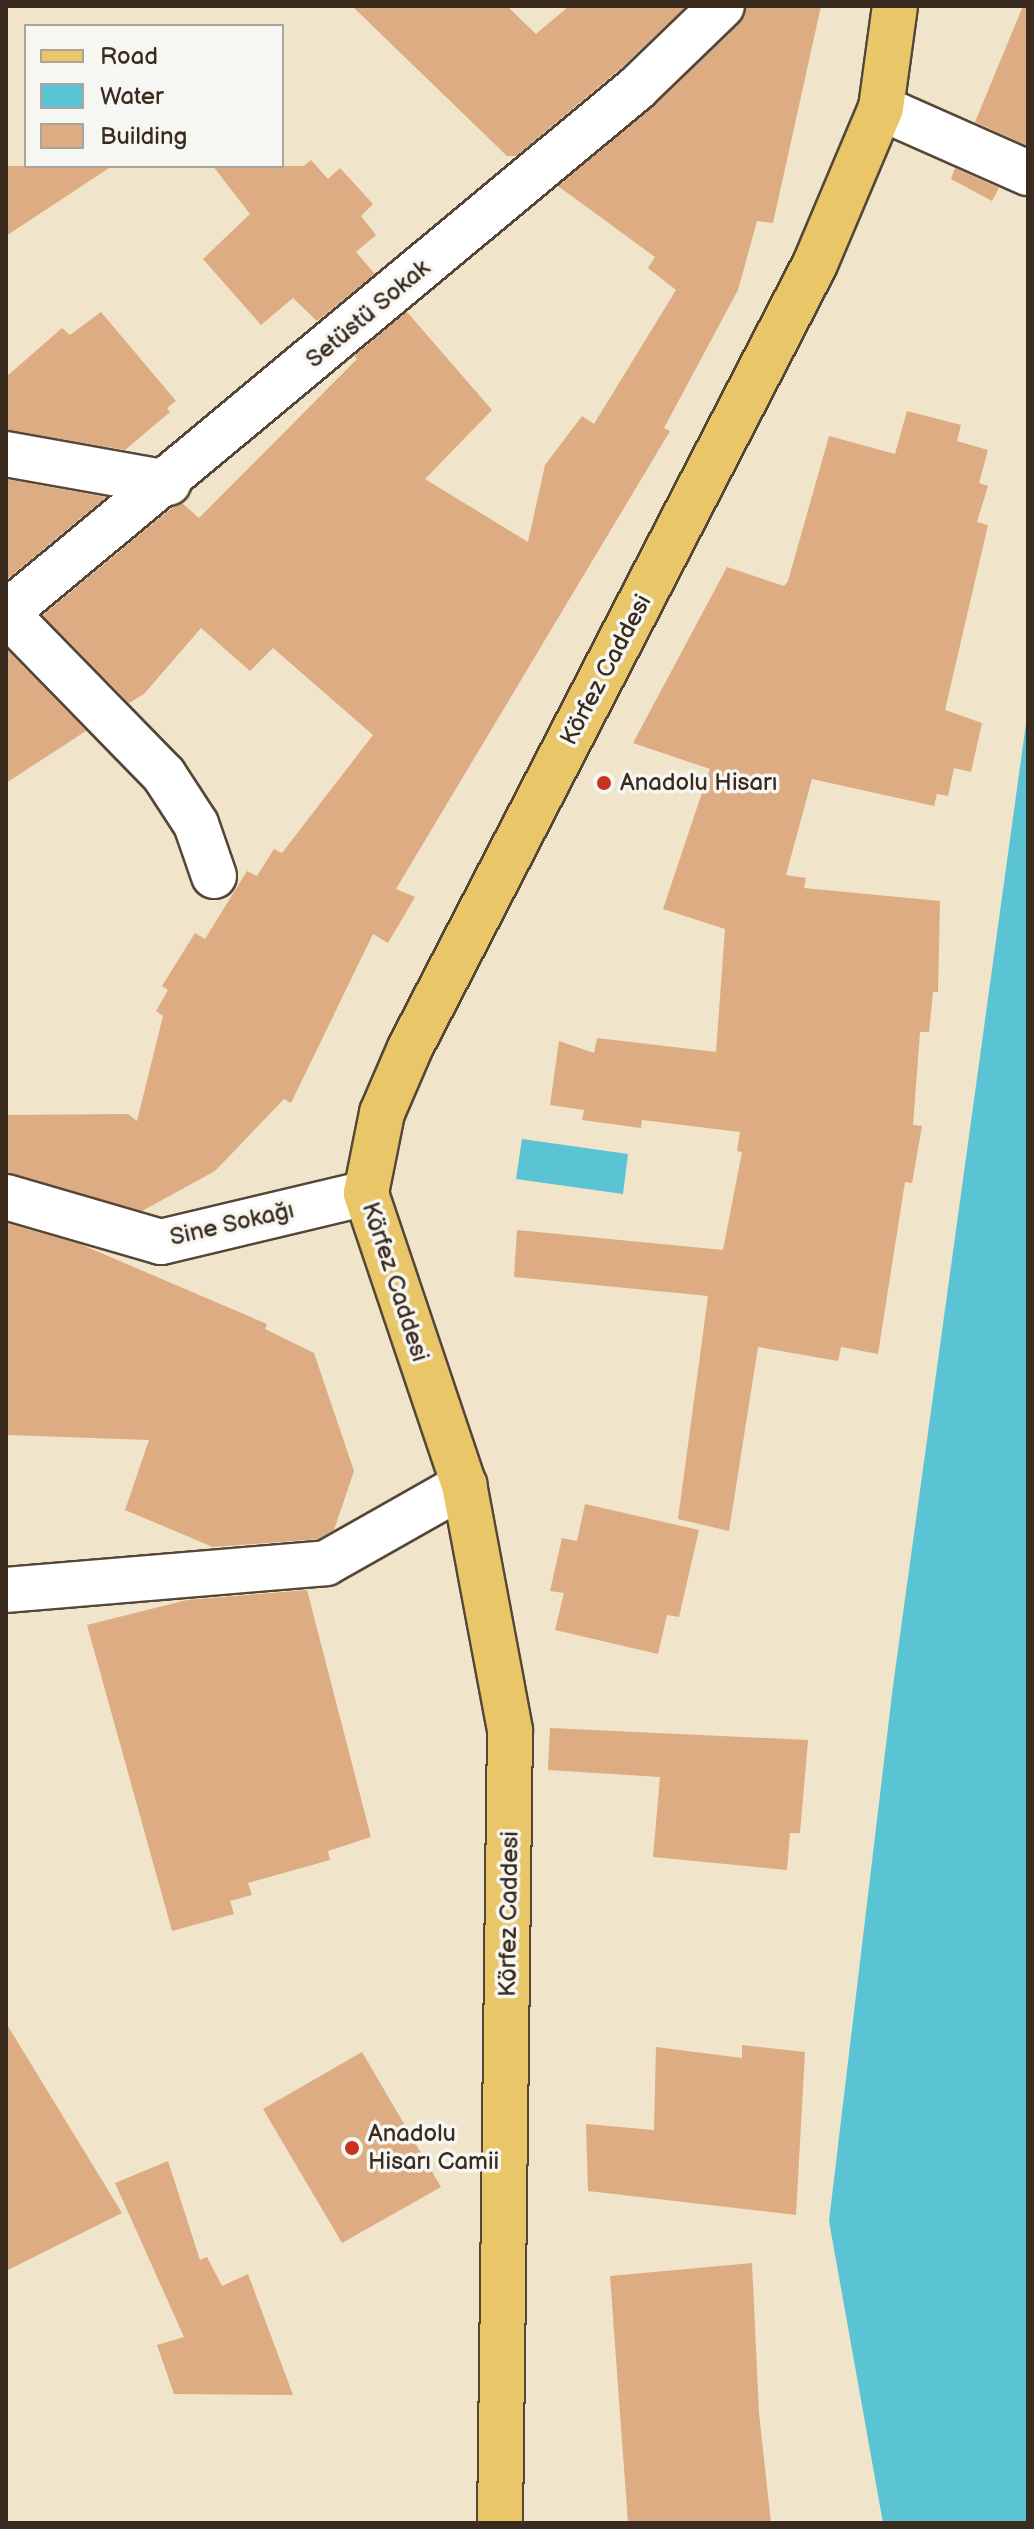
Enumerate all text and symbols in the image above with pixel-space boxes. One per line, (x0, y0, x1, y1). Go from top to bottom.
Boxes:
legend (24, 24, 284, 168)
text: Road (100, 42, 158, 71)
text: Water (100, 82, 164, 111)
text: Building (100, 122, 187, 151)
street label: Setüstü Sokak (300, 254, 436, 374)
street label: Körfez Caddesi (554, 590, 658, 750)
place label: Anadolu Hisarı (620, 769, 777, 797)
marker: Anadolu Hisarı (595, 774, 613, 792)
street label: Sine Sokağı (167, 1196, 297, 1252)
street label: Körfez Caddesi (356, 1199, 434, 1365)
street label: Körfez Caddesi (493, 1831, 525, 1997)
place label: Anadolu Hisarı Camii (368, 2120, 499, 2176)
marker: Anadolu Hisarı Camii (343, 2139, 361, 2157)

